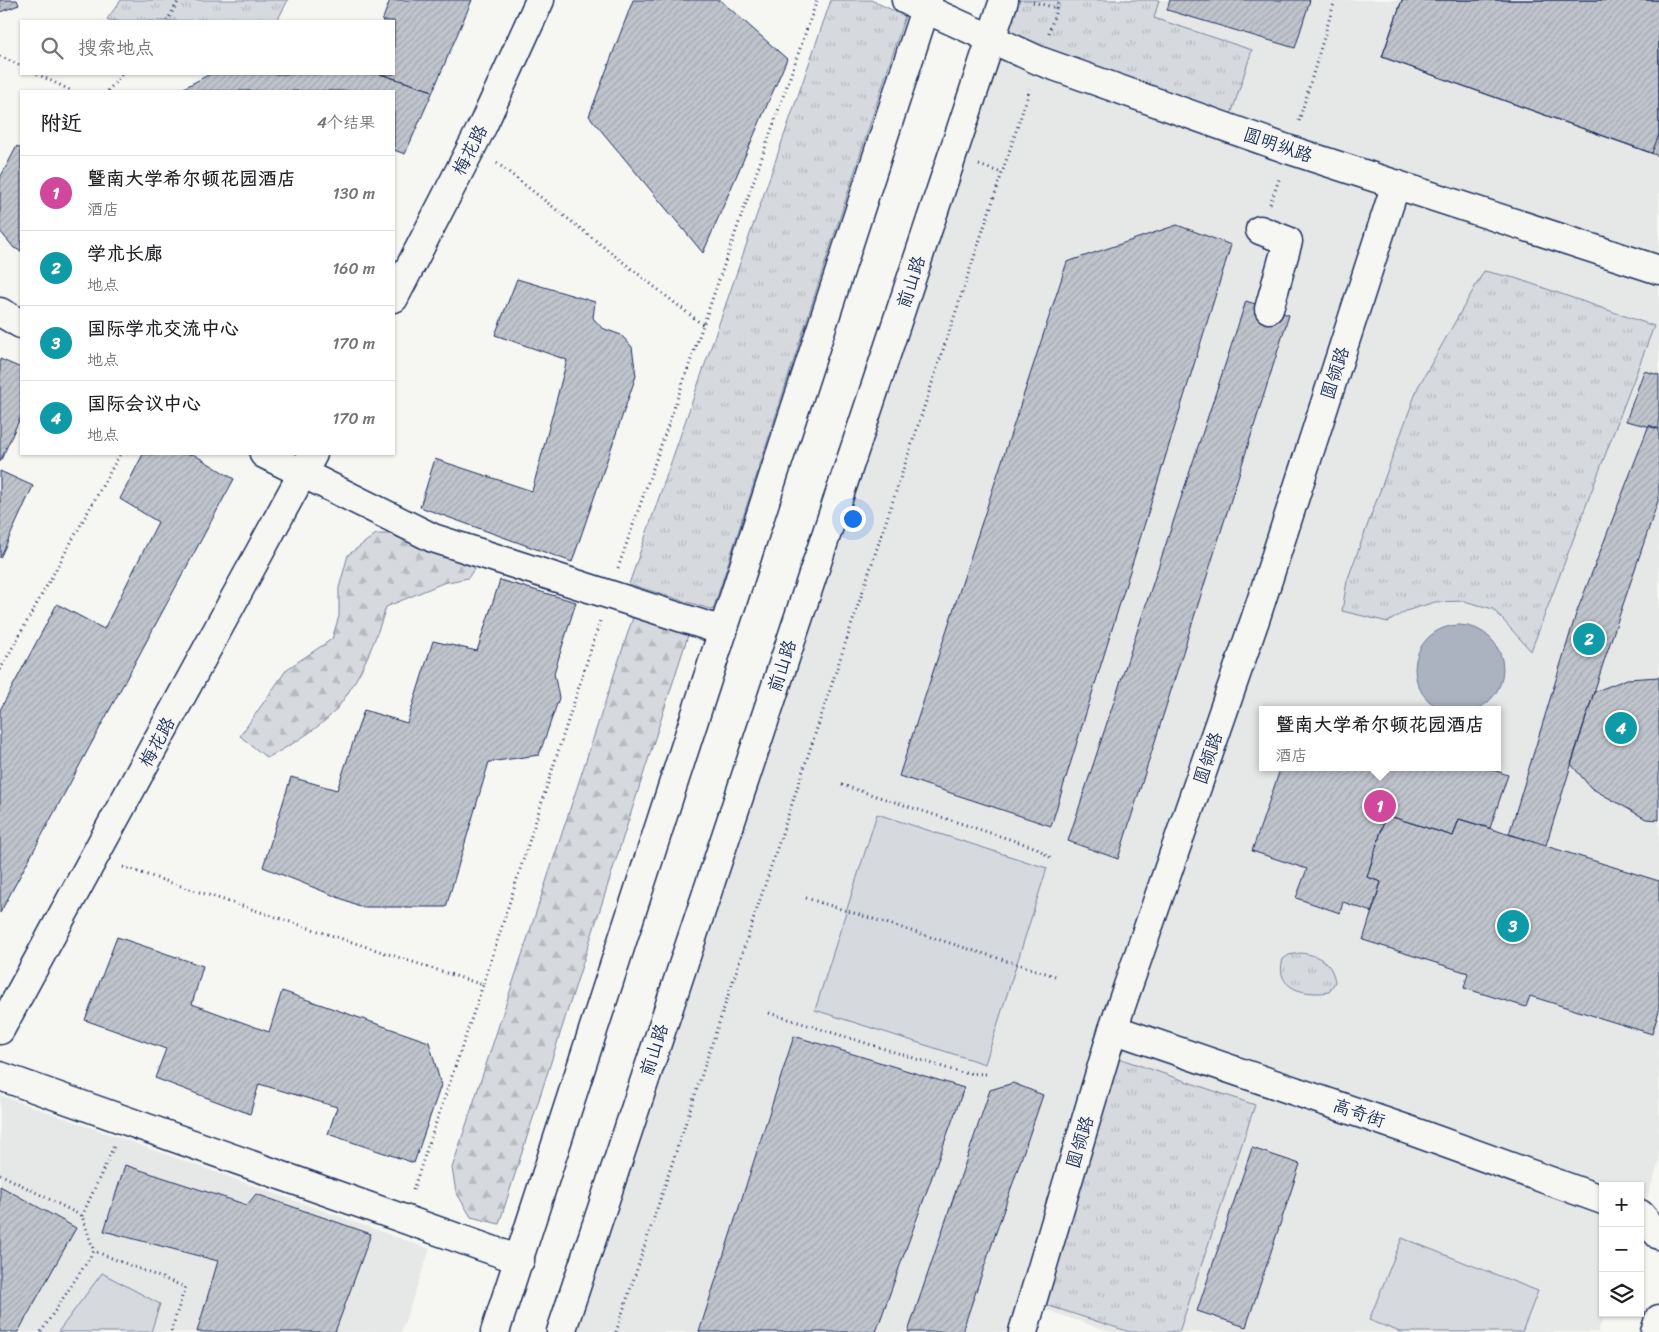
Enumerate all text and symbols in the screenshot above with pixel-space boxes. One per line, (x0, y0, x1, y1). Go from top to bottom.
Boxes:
search box (20, 20, 395, 75)
text: 搜索地点 (78, 31, 154, 64)
icon: search (38, 34, 66, 62)
text: 附近 (40, 104, 82, 142)
text: 4个结果 (317, 108, 375, 137)
street label: 圆明纵路 (1239, 118, 1317, 172)
street label: 梅花路 (443, 119, 497, 181)
text: 暨南大学希尔顿花园酒店 (87, 162, 296, 195)
text: 1 (53, 179, 59, 208)
text: 130 m (333, 179, 375, 208)
text: 酒店 (87, 195, 119, 224)
text: 学术长廊 (87, 237, 163, 270)
street label: 前山路 (887, 251, 935, 313)
text: 2 (51, 254, 61, 283)
text: 160 m (332, 254, 375, 283)
text: 地点 (87, 270, 119, 299)
text: 国际学术交流中心 (87, 312, 239, 345)
text: 3 (52, 329, 60, 358)
text: 170 m (332, 329, 375, 358)
street label: 圆领路 (1311, 342, 1359, 404)
text: 地点 (87, 345, 119, 374)
text: 国际会议中心 (87, 387, 201, 420)
text: 4 (51, 404, 61, 433)
text: 170 m (332, 404, 375, 433)
text: 地点 (87, 420, 119, 449)
your location (840, 506, 866, 532)
pin: 2 (1573, 620, 1605, 658)
street label: 前山路 (758, 635, 806, 697)
popup (1259, 706, 1501, 771)
text: 暨南大学希尔顿花园酒店 (1275, 708, 1485, 741)
pin: 4 (1605, 709, 1637, 747)
street label: 梅花路 (130, 711, 184, 773)
street label: 圆领路 (1184, 727, 1232, 789)
text: 酒店 (1275, 741, 1308, 770)
pin: 1 (1364, 787, 1396, 825)
pin: 3 (1497, 907, 1529, 945)
street label: 前山路 (630, 1019, 678, 1081)
street label: 高奇街 (1328, 1089, 1390, 1137)
street label: 圆领路 (1057, 1112, 1103, 1172)
map controls (1599, 1182, 1644, 1317)
button: + (1599, 1182, 1644, 1227)
button: − (1599, 1227, 1644, 1272)
button: layers (1599, 1272, 1644, 1317)

